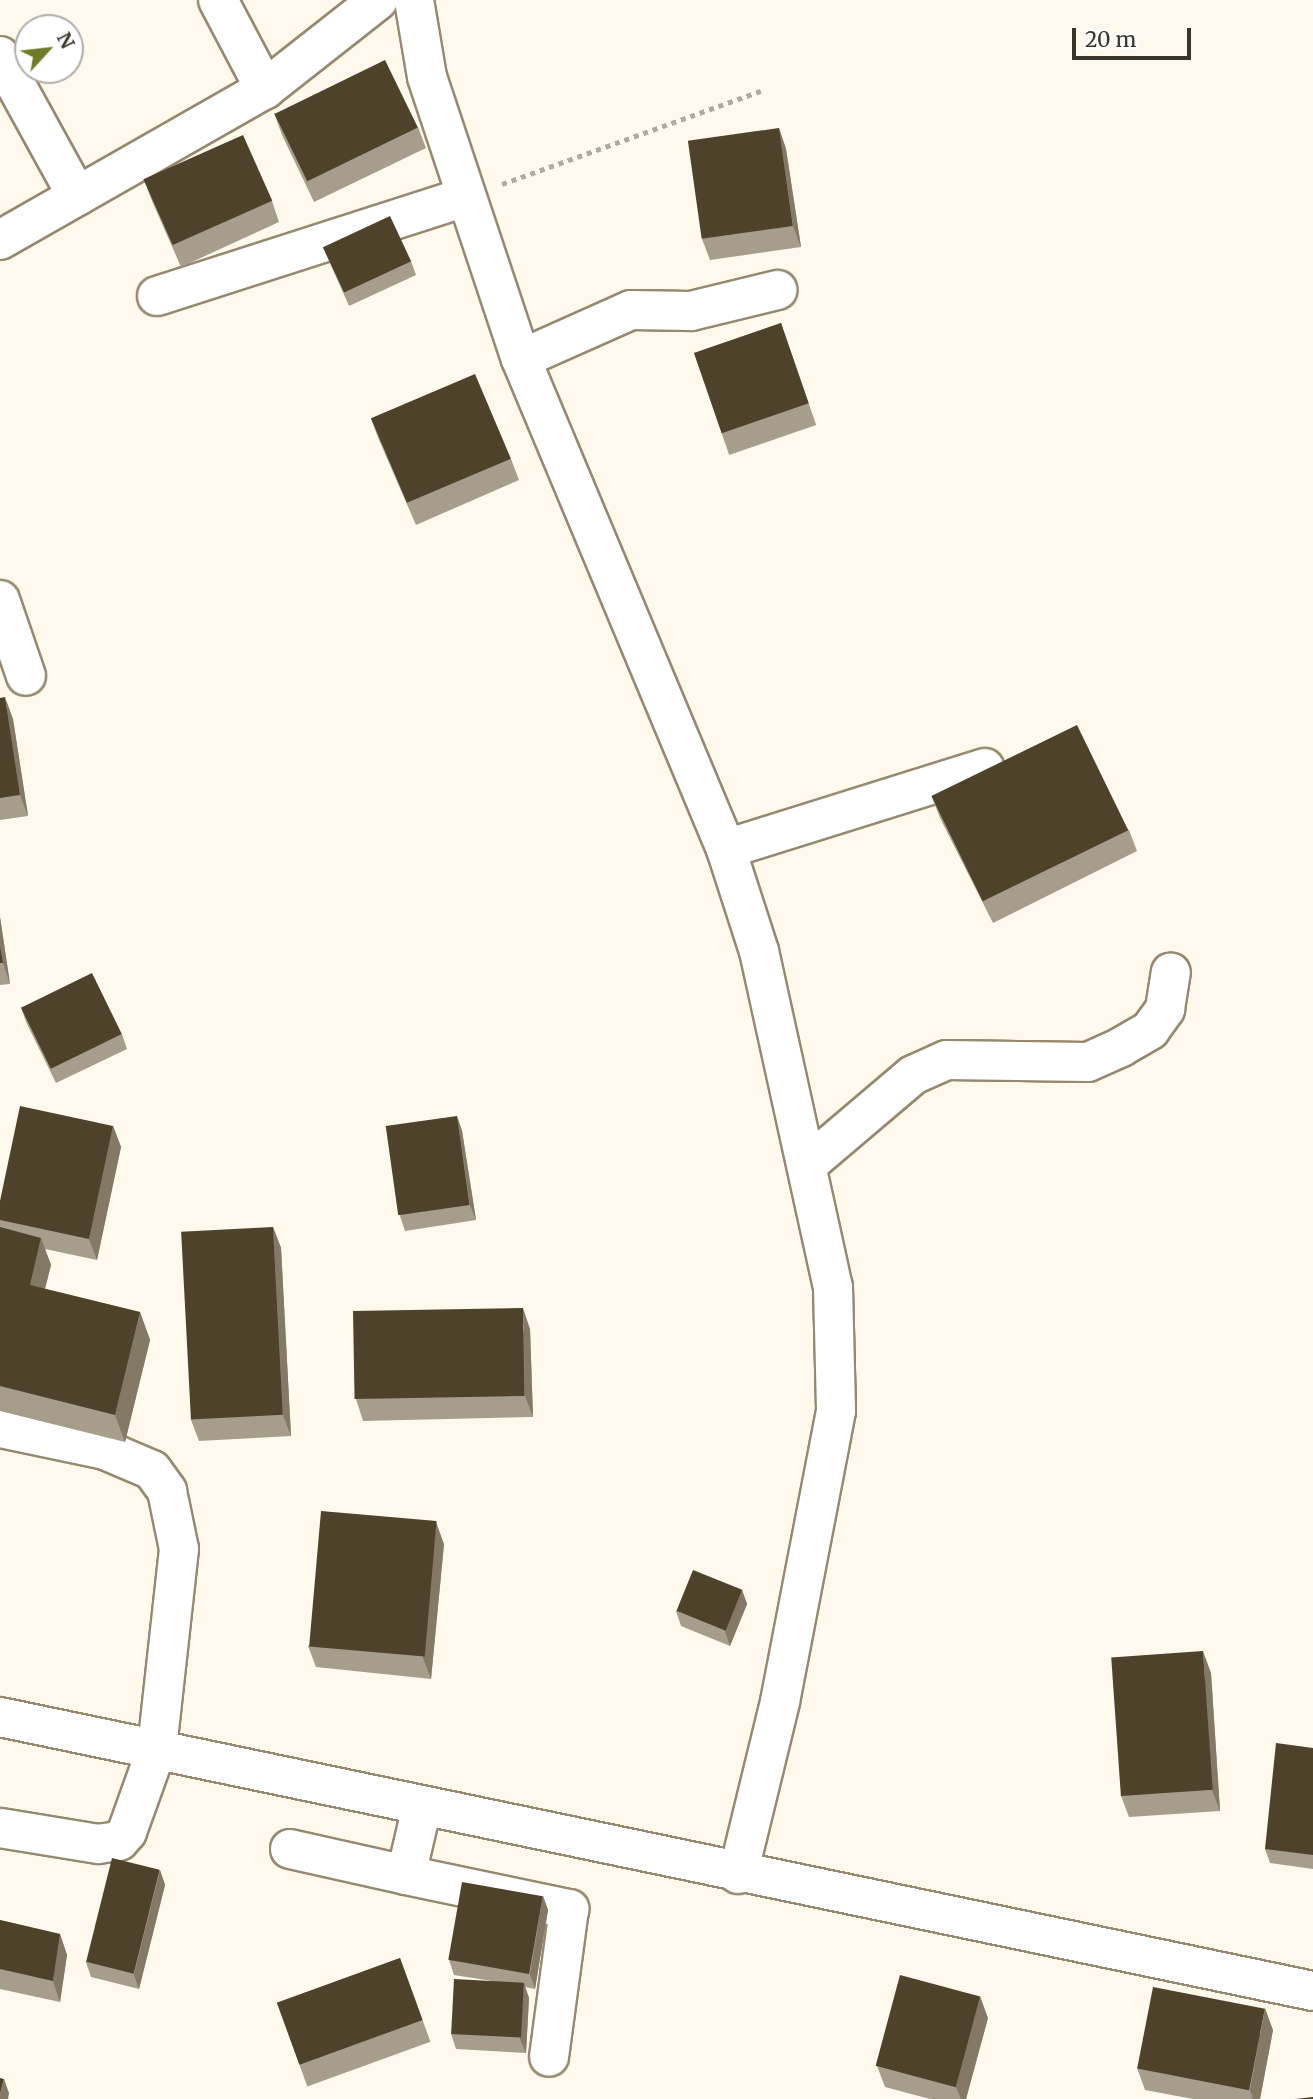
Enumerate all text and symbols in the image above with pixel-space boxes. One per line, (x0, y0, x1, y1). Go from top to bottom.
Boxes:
north arrow (14, 14, 84, 84)
scale bar (1075, 14, 1194, 58)
text: 20 m (1085, 26, 1136, 53)
text: N (52, 28, 80, 53)

